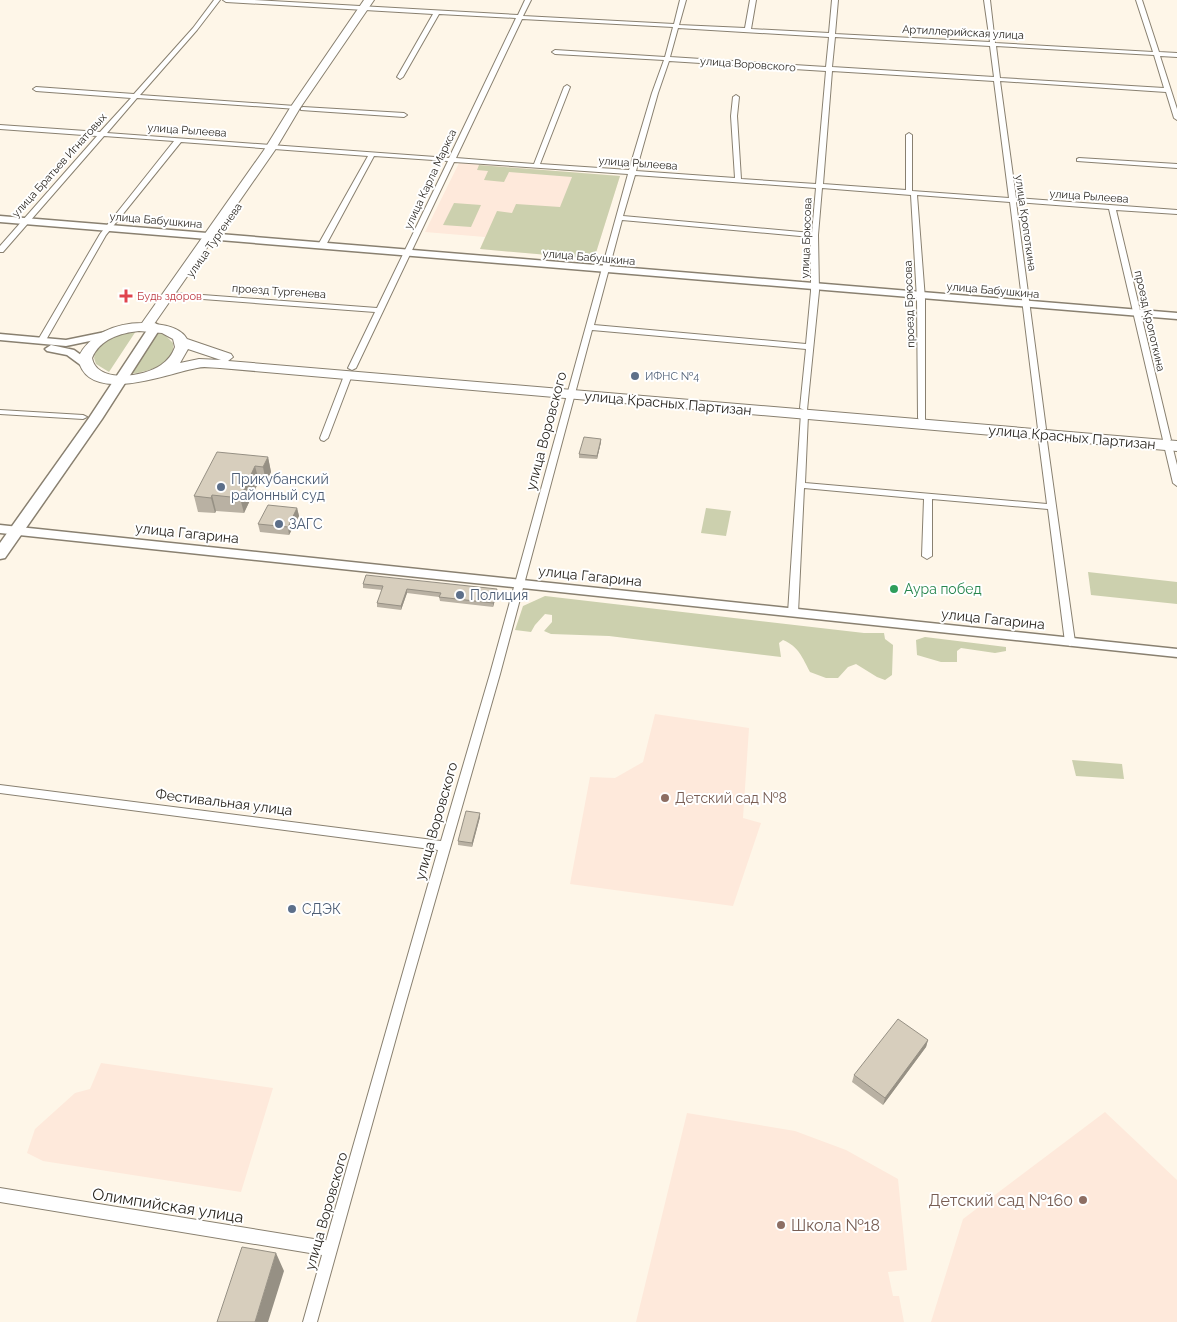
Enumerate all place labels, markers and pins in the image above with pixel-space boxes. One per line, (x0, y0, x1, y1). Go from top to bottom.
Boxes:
marker: Будь здоров (119, 289, 133, 303)
place label: Будь здоров (137, 290, 202, 303)
marker: ИФНС №4 (629, 370, 641, 382)
place label: ИФНС №4 (645, 370, 699, 383)
place label: Прикубанский районный суд (231, 471, 329, 503)
marker: Прикубанский районный суд (215, 481, 227, 493)
place label: ЗАГС (289, 516, 323, 532)
marker: ЗАГС (273, 518, 285, 530)
place label: Аура побед (904, 581, 982, 597)
marker: Аура побед (888, 583, 900, 595)
place label: Полиция (470, 587, 528, 603)
marker: Полиция (454, 589, 466, 601)
place label: Детский сад №8 (675, 790, 787, 806)
marker: Детский сад №8 (659, 792, 671, 804)
place label: СДЭК (302, 901, 341, 917)
marker: СДЭК (286, 903, 298, 915)
place label: Детский сад №160 (928, 1191, 1073, 1210)
marker: Детский сад №160 (1077, 1194, 1089, 1206)
place label: Школа №18 (791, 1216, 880, 1235)
marker: Школа №18 (775, 1219, 787, 1231)

